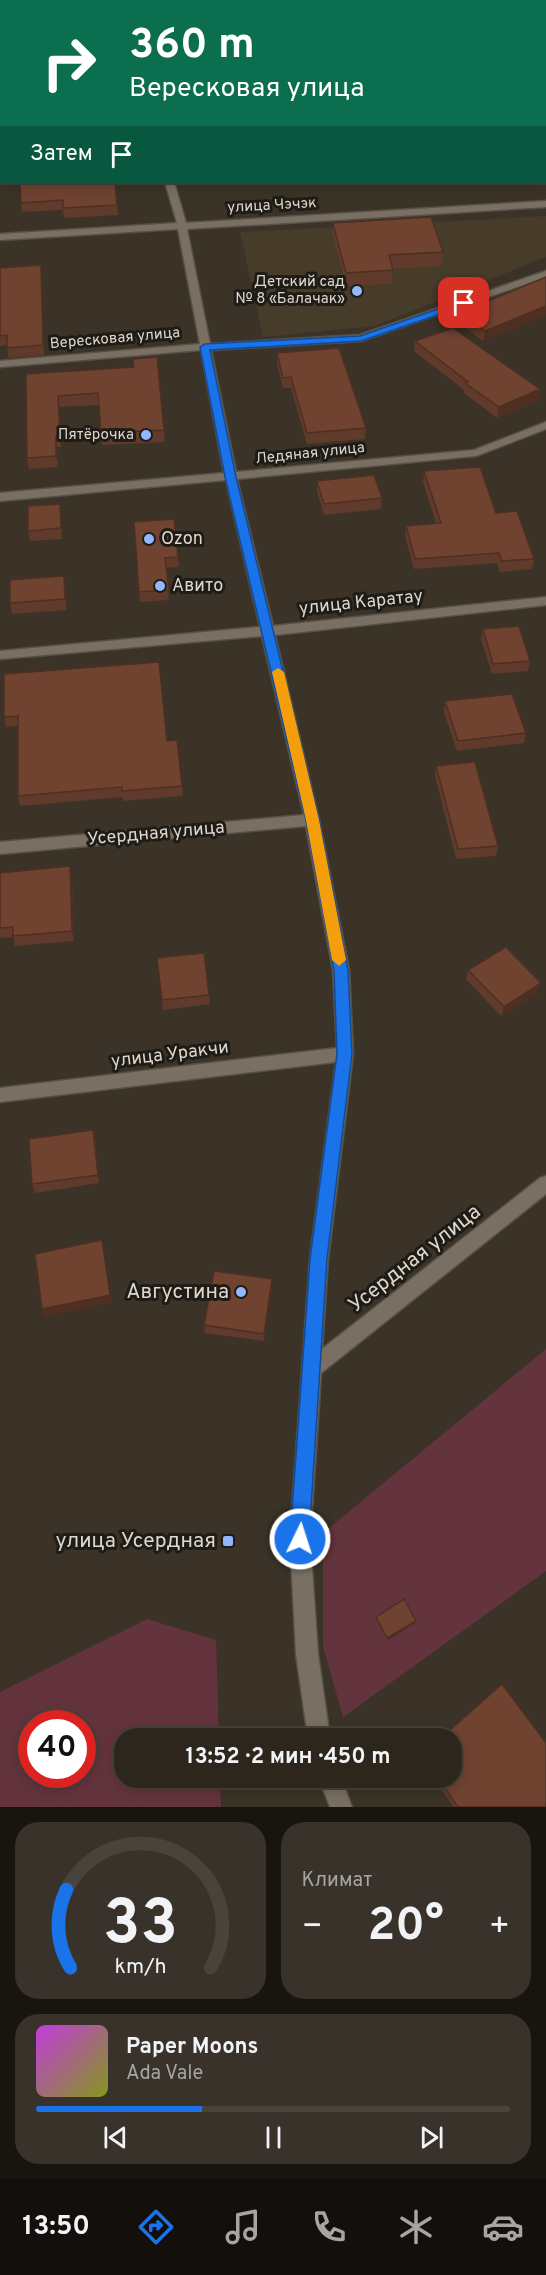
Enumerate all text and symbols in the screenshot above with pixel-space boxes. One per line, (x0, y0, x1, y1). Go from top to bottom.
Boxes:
text: 360 m (129, 20, 255, 73)
icon: right (30, 24, 108, 102)
text: Вересковая улица (129, 72, 365, 106)
icon: arrive (105, 138, 138, 171)
text: Затем (30, 141, 93, 168)
street label: улица Чэчэк (227, 194, 317, 218)
place label: Детский сад № 8 «Балачак» (235, 273, 345, 309)
pin (438, 277, 489, 328)
marker: Детский сад № 8 «Балачак» (350, 284, 364, 298)
icon: arrive (447, 286, 480, 319)
street label: Вересковая улица (49, 324, 181, 354)
place label: Пятёрочка (58, 426, 134, 445)
marker: Пятёрочка (139, 428, 153, 442)
street label: Ледяная улица (254, 439, 366, 469)
place label: Ozon (161, 528, 203, 551)
marker: Ozon (142, 532, 156, 546)
place label: Авито (172, 575, 223, 598)
marker: Авито (153, 579, 167, 593)
street label: улица Каратау (298, 585, 424, 621)
street label: Усердная улица (86, 817, 226, 851)
street label: улица Уракчи (110, 1036, 230, 1074)
street label: Усердная улица (343, 1199, 487, 1319)
place label: Августина (126, 1279, 229, 1306)
marker: Августина (234, 1285, 248, 1299)
position arrow (268, 1507, 332, 1571)
place label: улица Усердная (55, 1528, 216, 1555)
marker: улица Усердная (221, 1534, 235, 1548)
speed limit sign: 40 (18, 1710, 96, 1788)
text: 13:52 · 2 мин · 450 m (186, 1744, 390, 1771)
text: Климат (302, 1868, 372, 1894)
text: 33 (103, 1887, 178, 1966)
text: 20° (368, 1899, 444, 1956)
text: − (302, 1907, 323, 1949)
text: + (489, 1907, 510, 1949)
text: km/h (114, 1954, 166, 1981)
text: Paper Moons (126, 2034, 258, 2061)
text: Ada Vale (126, 2061, 203, 2087)
icon: previous (99, 2121, 132, 2154)
icon: pause (257, 2121, 290, 2154)
icon: next (415, 2121, 448, 2154)
icon: directions (135, 2206, 177, 2248)
icon: music (222, 2206, 264, 2248)
icon: phone (308, 2206, 350, 2248)
icon: climate (395, 2206, 437, 2248)
icon: car (482, 2206, 524, 2248)
text: 13:50 (22, 2210, 90, 2244)

